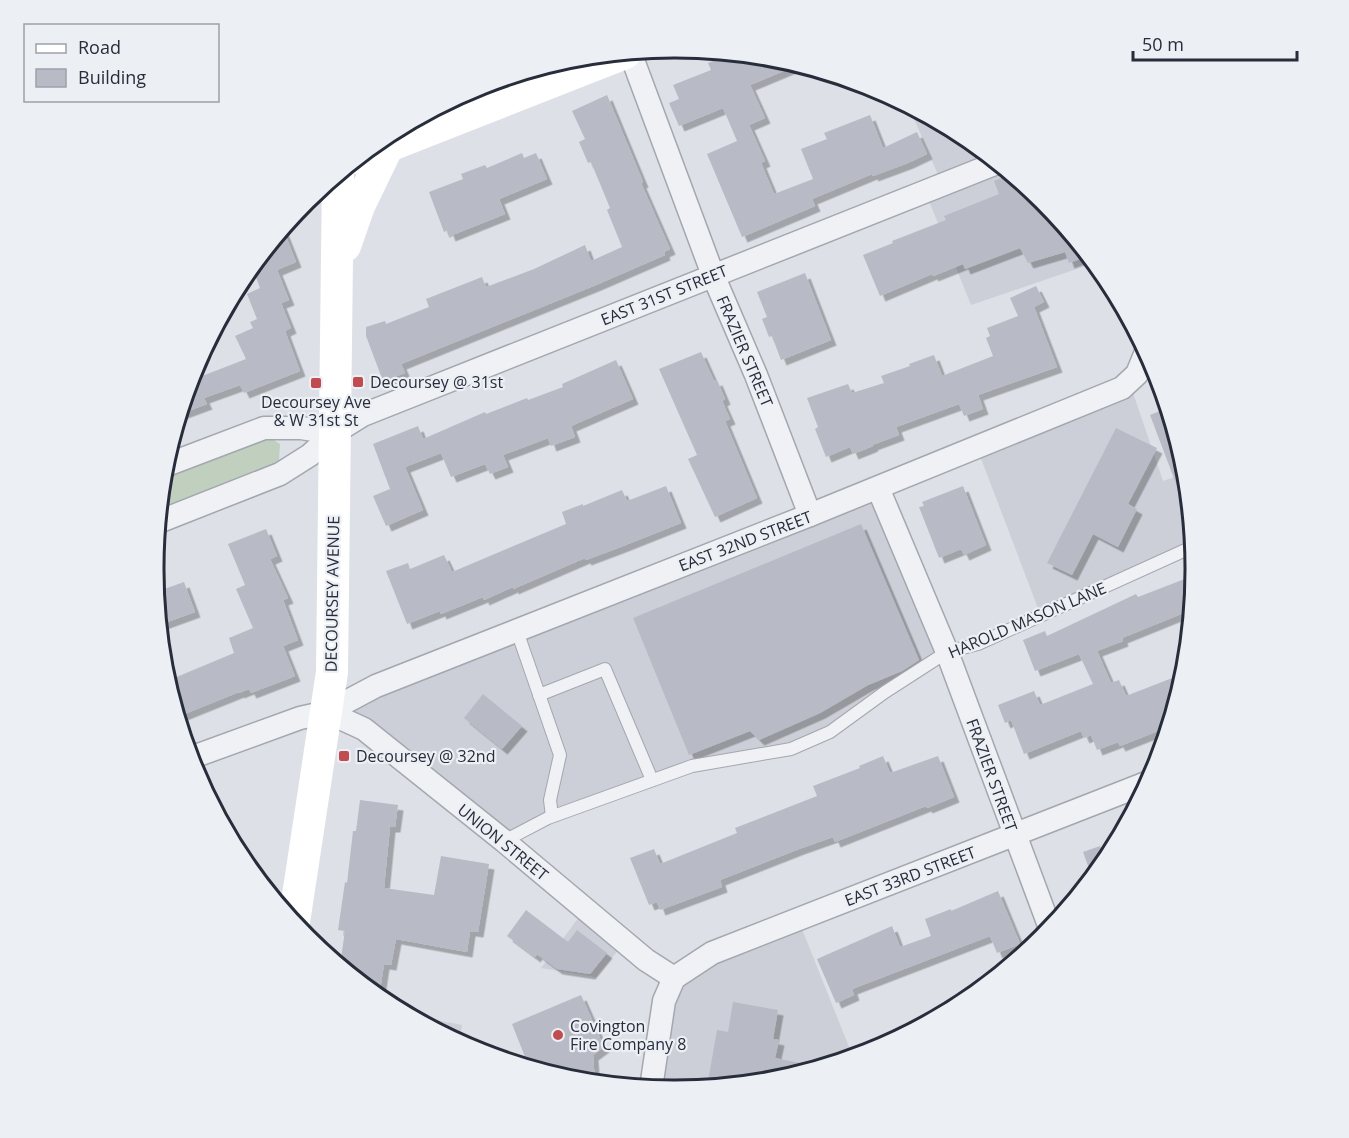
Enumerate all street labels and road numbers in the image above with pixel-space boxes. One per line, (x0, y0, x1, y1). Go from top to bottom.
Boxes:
street label: EAST 31ST STREET (597, 259, 731, 330)
street label: FRAZIER STREET (712, 292, 778, 410)
street label: EAST 32ND STREET (675, 505, 815, 577)
street label: DECOURSEY AVENUE (320, 516, 344, 672)
street label: HAROLD MASON LANE (945, 577, 1109, 663)
street label: FRAZIER STREET (961, 715, 1023, 835)
street label: UNION STREET (453, 799, 553, 886)
street label: EAST 33RD STREET (841, 841, 979, 911)

